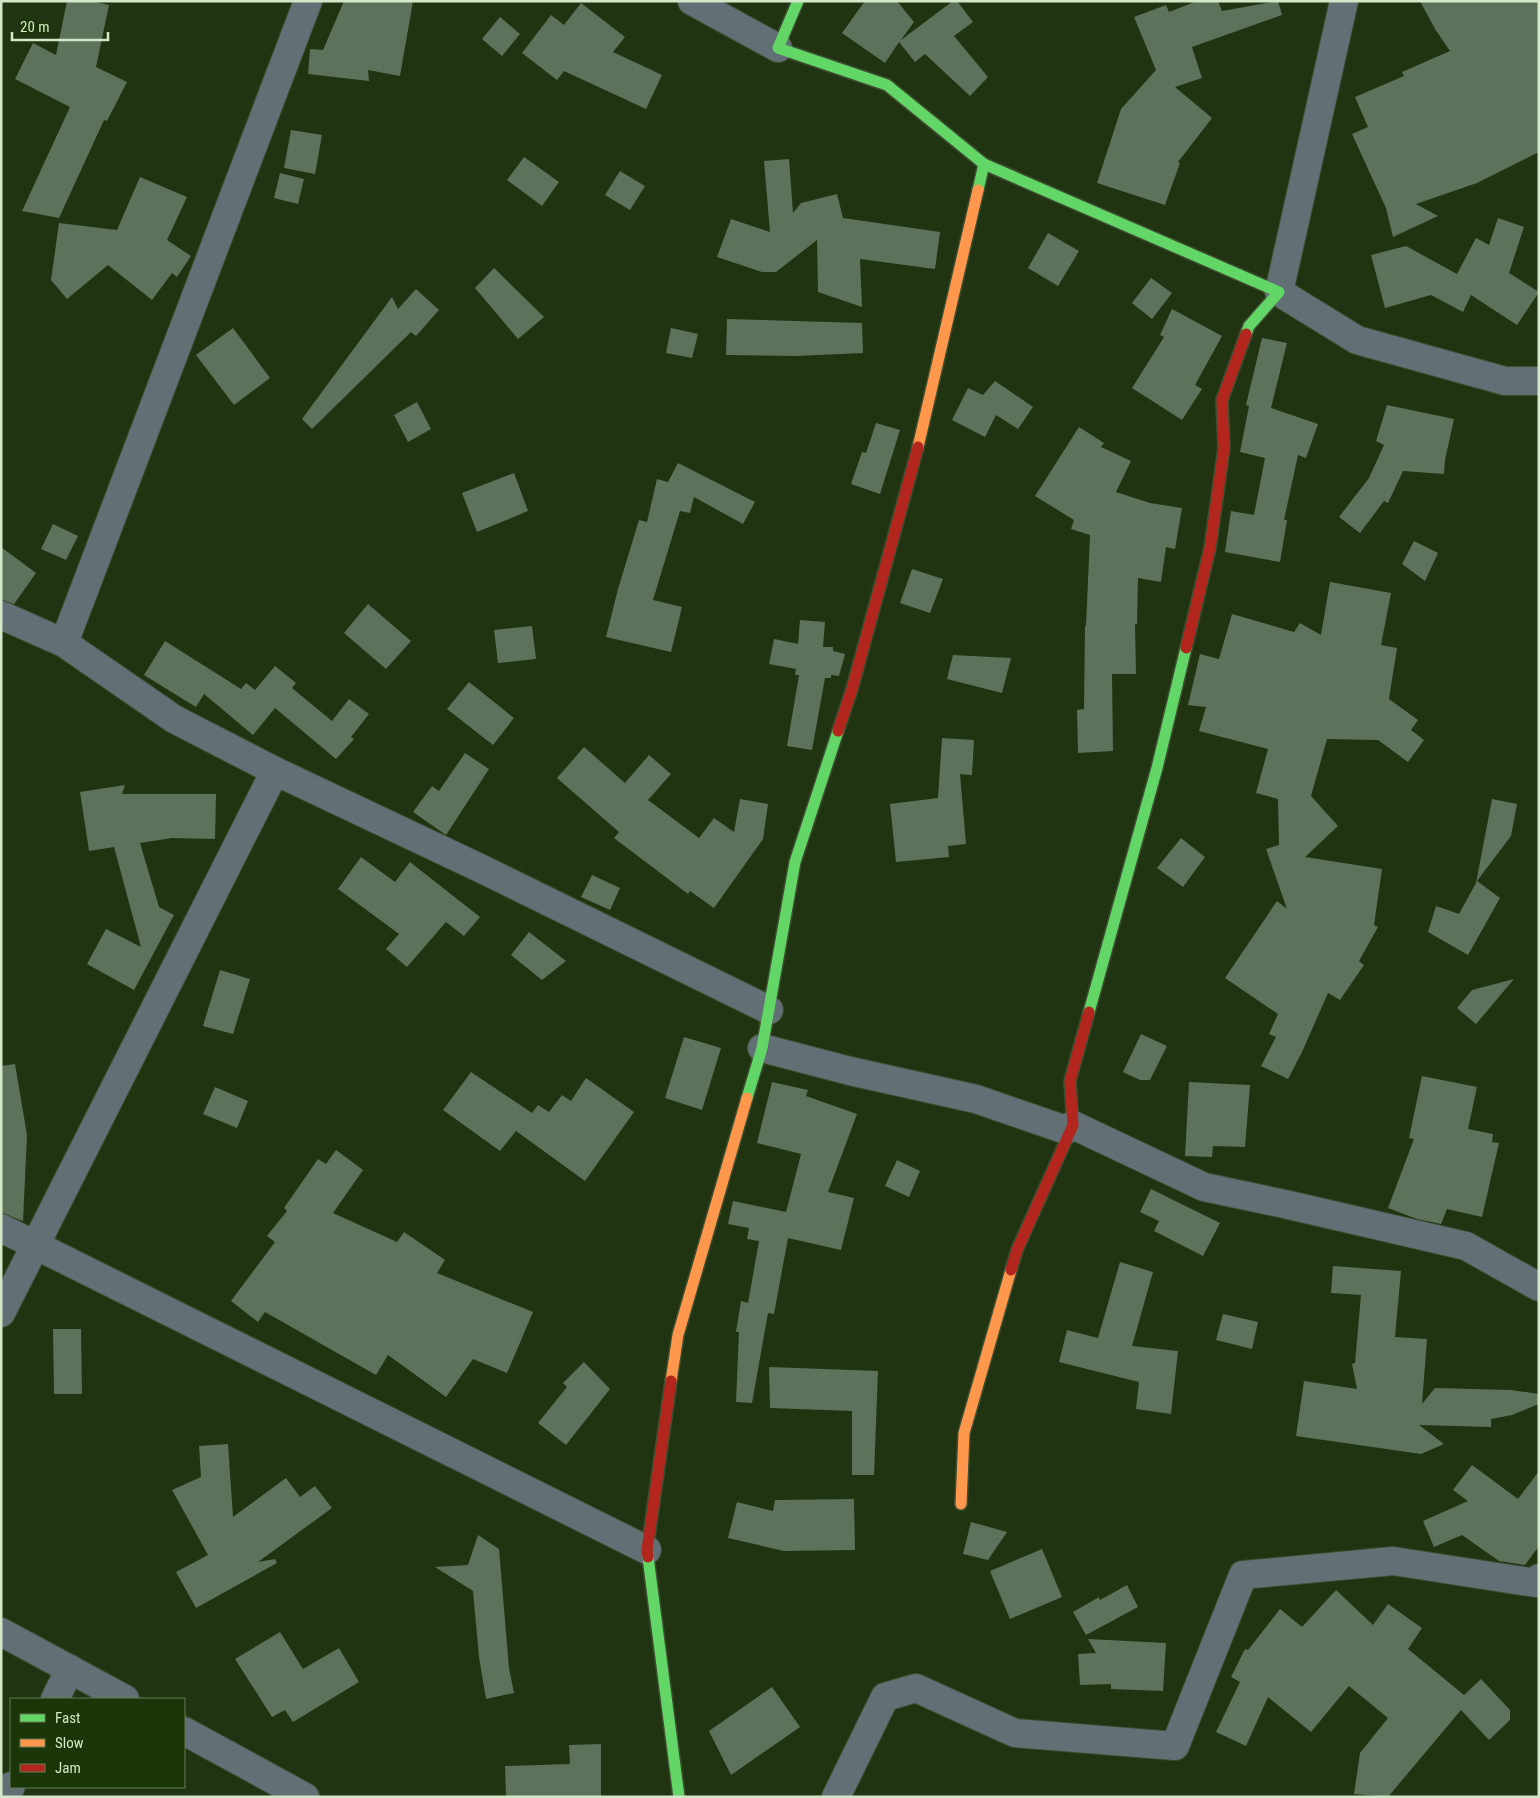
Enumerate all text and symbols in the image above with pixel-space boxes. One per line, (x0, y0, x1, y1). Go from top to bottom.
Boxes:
scale bar (12, 10, 109, 42)
text: 20 m (20, 18, 50, 36)
legend (10, 1698, 185, 1788)
text: Fast (55, 1709, 80, 1727)
text: Slow (55, 1734, 84, 1752)
text: Jam (55, 1759, 81, 1777)

